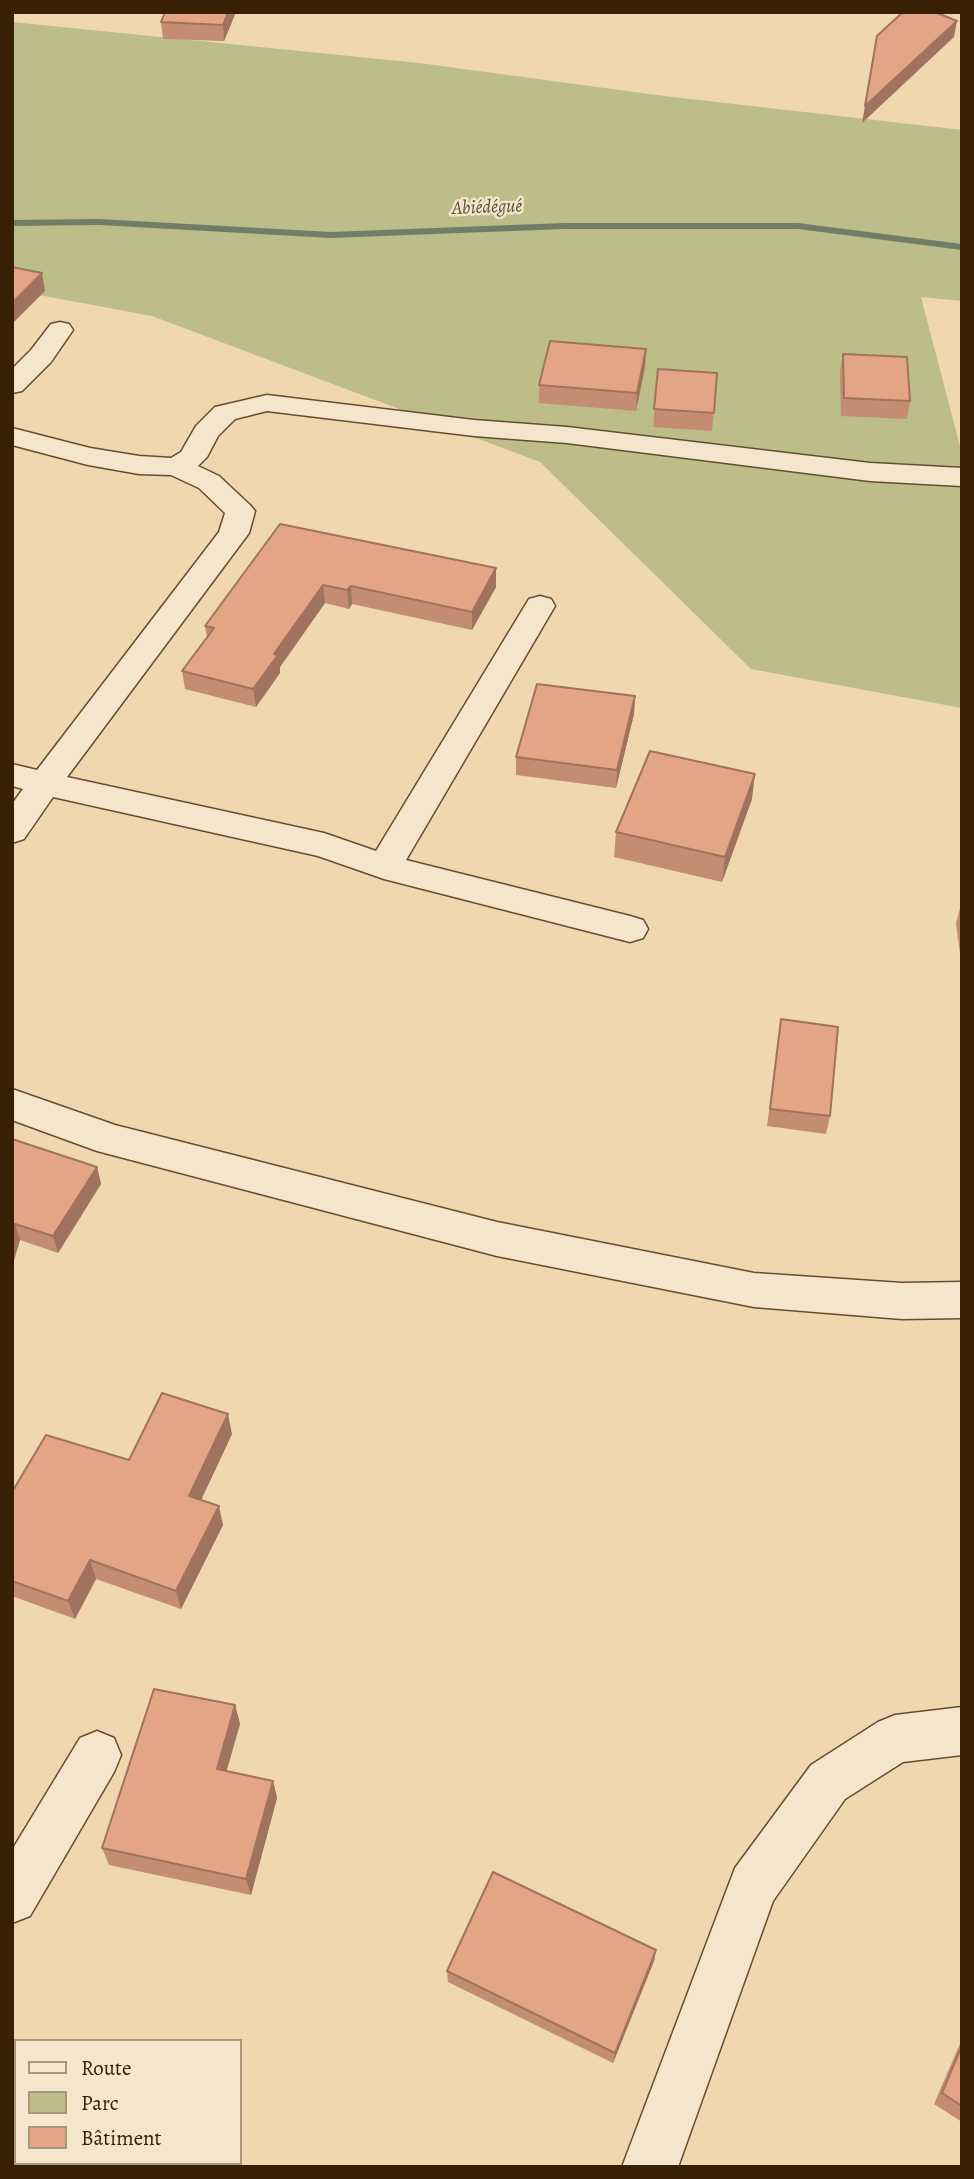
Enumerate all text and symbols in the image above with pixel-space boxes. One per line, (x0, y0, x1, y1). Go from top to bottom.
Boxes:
water label: Abiédégué (451, 195, 523, 221)
legend (14, 2039, 242, 2165)
text: Route (81, 2054, 131, 2082)
text: Parc (81, 2089, 119, 2117)
text: Bâtiment (81, 2124, 162, 2152)

